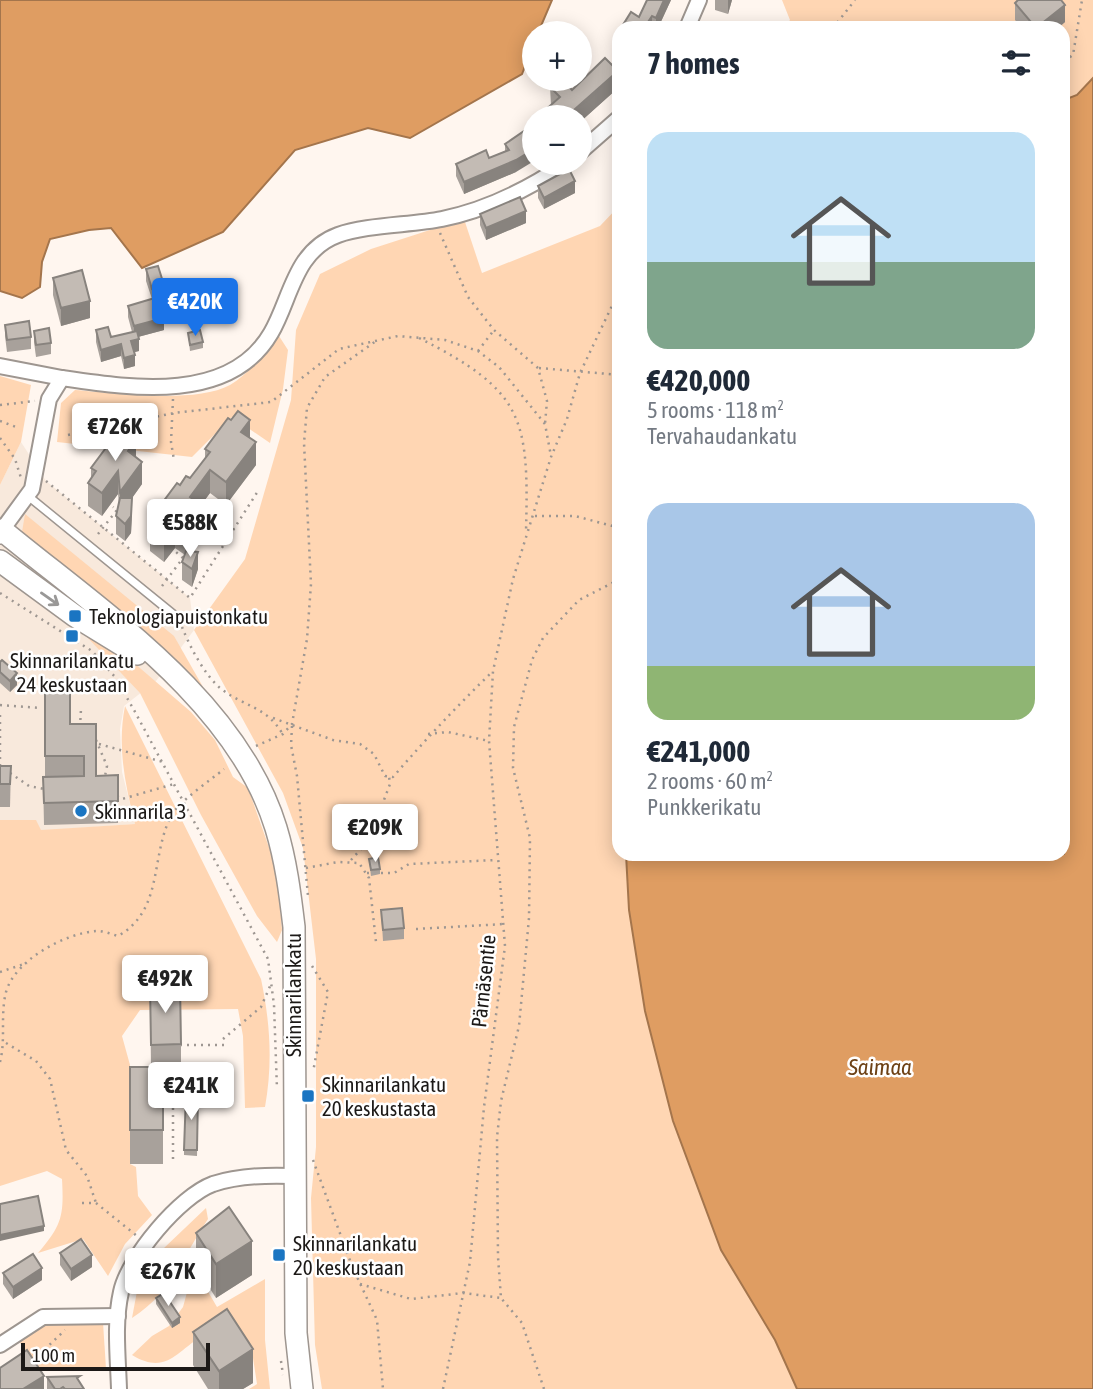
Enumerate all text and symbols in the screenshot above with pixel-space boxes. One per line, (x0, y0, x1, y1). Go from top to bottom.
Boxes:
map controls (522, 21, 592, 175)
button: + (522, 21, 592, 91)
icon: filters (997, 44, 1035, 82)
text: 7 homes (647, 46, 740, 80)
button: − (522, 105, 592, 175)
icon: home (778, 178, 904, 304)
pin: €420K (146, 278, 244, 338)
text: €420K (168, 288, 222, 314)
text: €420,000 (647, 363, 750, 397)
text: 5 rooms · 118 m² (647, 397, 784, 423)
pin: €726K (66, 404, 164, 463)
text: €726K (88, 413, 142, 439)
text: Tervahaudankatu (647, 423, 797, 449)
pin: €588K (141, 500, 239, 559)
text: €588K (163, 509, 217, 535)
icon: home (778, 549, 904, 675)
one-way arrow (40, 592, 59, 606)
place label: Teknologiapuistonkatu (89, 604, 268, 628)
marker: Teknologiapuistonkatu (67, 608, 83, 624)
marker: Skinnarilankatu 24 keskustaan (64, 628, 80, 644)
place label: Skinnarilankatu 24 keskustaan (10, 648, 134, 696)
text: €241,000 (647, 734, 750, 768)
text: 2 rooms · 60 m² (647, 768, 773, 794)
text: Punkkerikatu (647, 794, 761, 820)
place label: Skinnarila 3 (95, 799, 187, 823)
marker: Skinnarila 3 (73, 803, 89, 819)
pin: €209K (326, 804, 424, 864)
text: €209K (348, 814, 402, 840)
street label: Skinnarilankatu (281, 933, 305, 1057)
street label: Pärnäsentie (466, 933, 500, 1029)
pin: €492K (116, 956, 214, 1015)
text: €492K (138, 965, 192, 991)
water label: Saimaa (847, 1054, 912, 1080)
pin: €241K (142, 1062, 240, 1122)
text: €241K (164, 1072, 218, 1098)
place label: Skinnarilankatu 20 keskustasta (322, 1072, 446, 1120)
marker: Skinnarilankatu 20 keskustasta (300, 1088, 316, 1104)
place label: Skinnarilankatu 20 keskustaan (293, 1231, 417, 1279)
marker: Skinnarilankatu 20 keskustaan (271, 1247, 287, 1263)
pin: €267K (119, 1248, 217, 1308)
text: €267K (141, 1258, 195, 1284)
scale bar (21, 1340, 210, 1372)
text: 100 m (32, 1344, 75, 1366)

